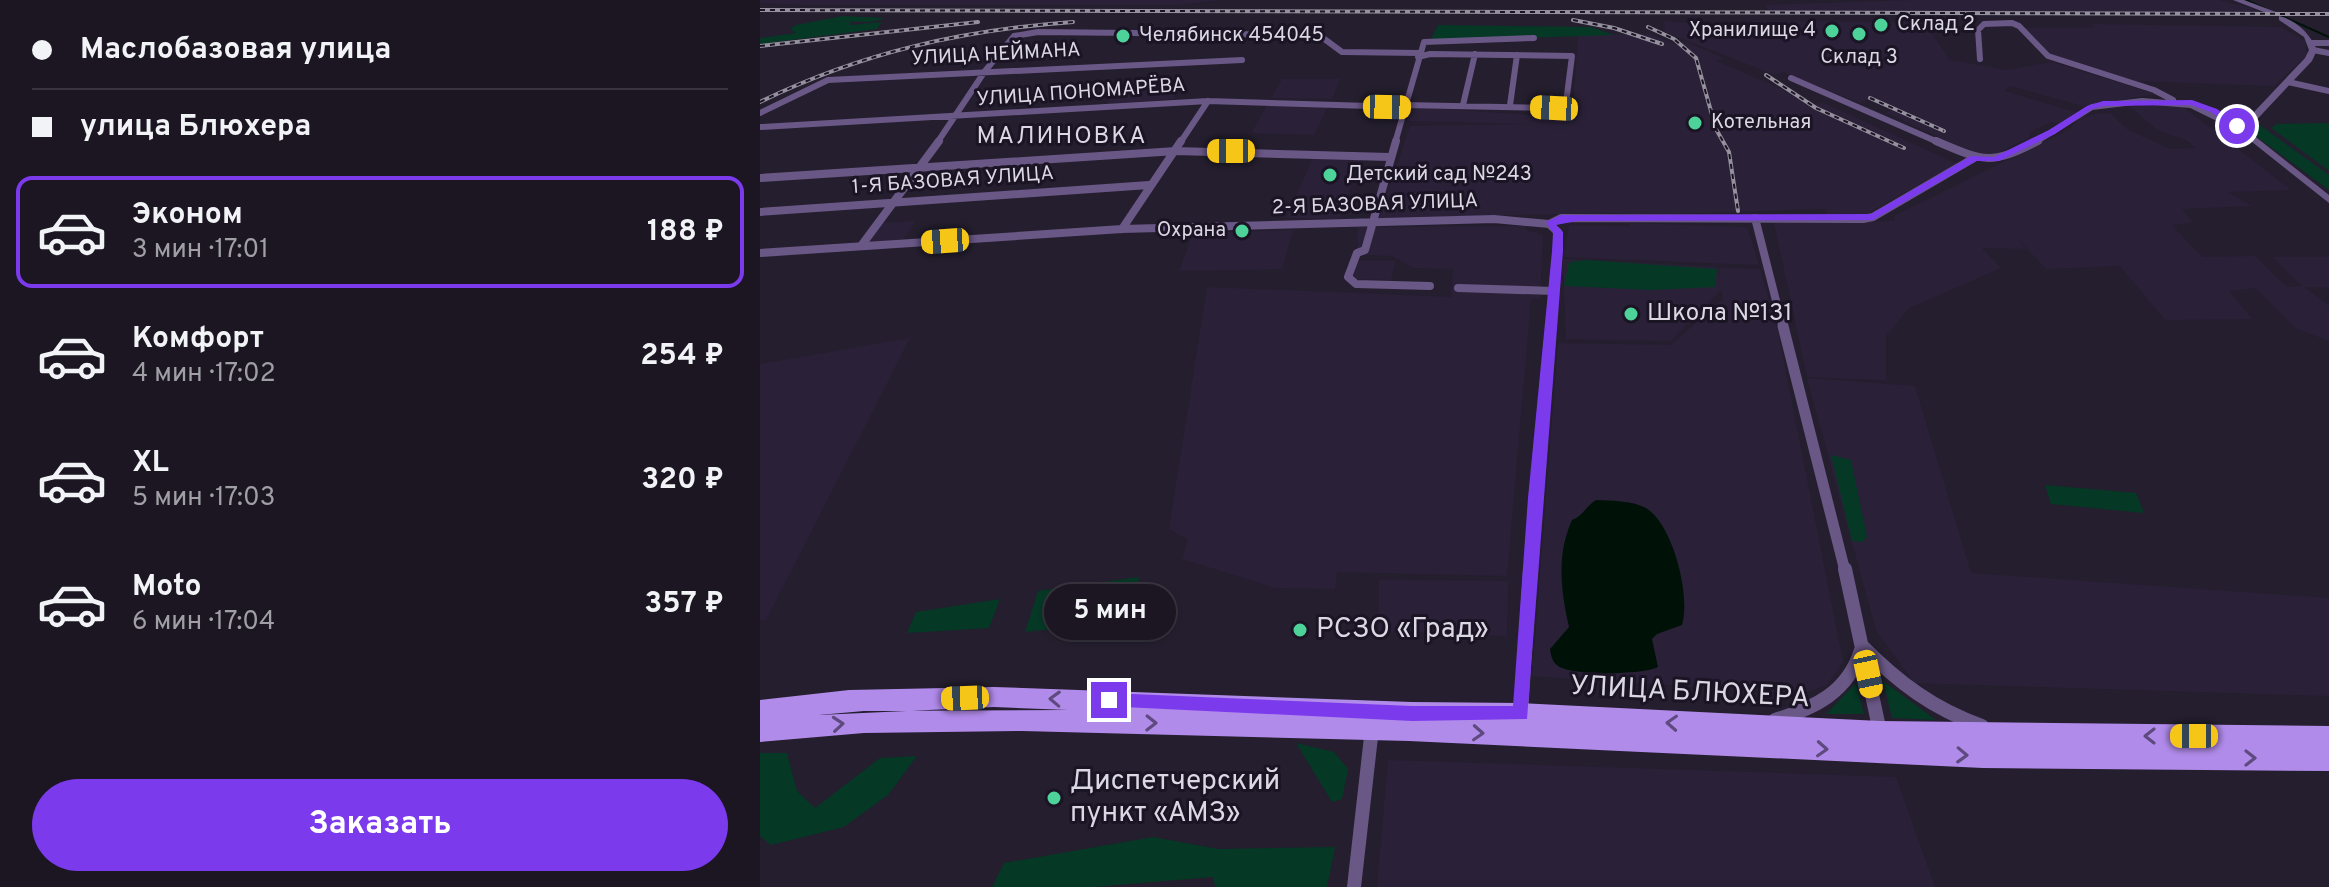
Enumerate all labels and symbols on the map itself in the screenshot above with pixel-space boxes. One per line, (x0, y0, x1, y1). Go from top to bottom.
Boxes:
place label: Склад 2 (1897, 12, 1975, 38)
marker: Склад 2 (1872, 16, 1890, 34)
place label: Хранилище 4 (1689, 18, 1816, 44)
marker: Хранилище 4 (1823, 22, 1841, 40)
place label: Челябинск 454045 (1139, 23, 1324, 49)
marker: Склад 3 (1850, 25, 1868, 43)
marker: Челябинск 454045 (1114, 27, 1132, 45)
street label: УЛИЦА НЕЙМАНА (911, 36, 1081, 72)
place label: Склад 3 (1820, 45, 1898, 71)
street label: УЛИЦА ПОНОМАРЁВА (976, 72, 1186, 113)
car (1363, 95, 1411, 119)
car (1529, 95, 1579, 121)
route start (2219, 108, 2255, 144)
place label: Котельная (1711, 110, 1811, 136)
marker: Котельная (1686, 114, 1704, 132)
district label: МАЛИНОВКА (976, 122, 1148, 152)
car (1207, 139, 1255, 163)
street label: 1-Я БАЗОВАЯ УЛИЦА (851, 161, 1055, 201)
place label: Детский сад №243 (1346, 162, 1532, 188)
marker: Детский сад №243 (1321, 166, 1339, 184)
street label: 2-Я БАЗОВАЯ УЛИЦА (1271, 188, 1479, 222)
place label: Охрана (1157, 218, 1226, 244)
marker: Охрана (1233, 222, 1251, 240)
car (920, 227, 970, 255)
place label: Школа №131 (1647, 299, 1792, 329)
marker: Школа №131 (1622, 305, 1640, 323)
callout: 5 мин (1043, 584, 1175, 640)
place label: РСЗО «Град» (1316, 612, 1489, 648)
marker: РСЗО «Град» (1291, 621, 1309, 639)
car (1851, 648, 1885, 700)
street label: УЛИЦА БЛЮХЕРА (1569, 669, 1811, 717)
route end (1091, 682, 1127, 718)
car (941, 685, 989, 711)
one-way arrow (1048, 690, 1061, 707)
one-way arrow (1145, 714, 1158, 731)
one-way arrow (1665, 714, 1678, 731)
one-way arrow (832, 716, 845, 733)
car (2170, 724, 2218, 748)
one-way arrow (1472, 725, 1485, 742)
one-way arrow (2143, 727, 2156, 745)
one-way arrow (1816, 740, 1829, 757)
one-way arrow (1956, 746, 1969, 763)
one-way arrow (2244, 749, 2257, 767)
place label: Диспетчерский пункт «АМЗ» (1070, 764, 1280, 832)
marker: Диспетчерский пункт «АМЗ» (1045, 789, 1063, 807)

